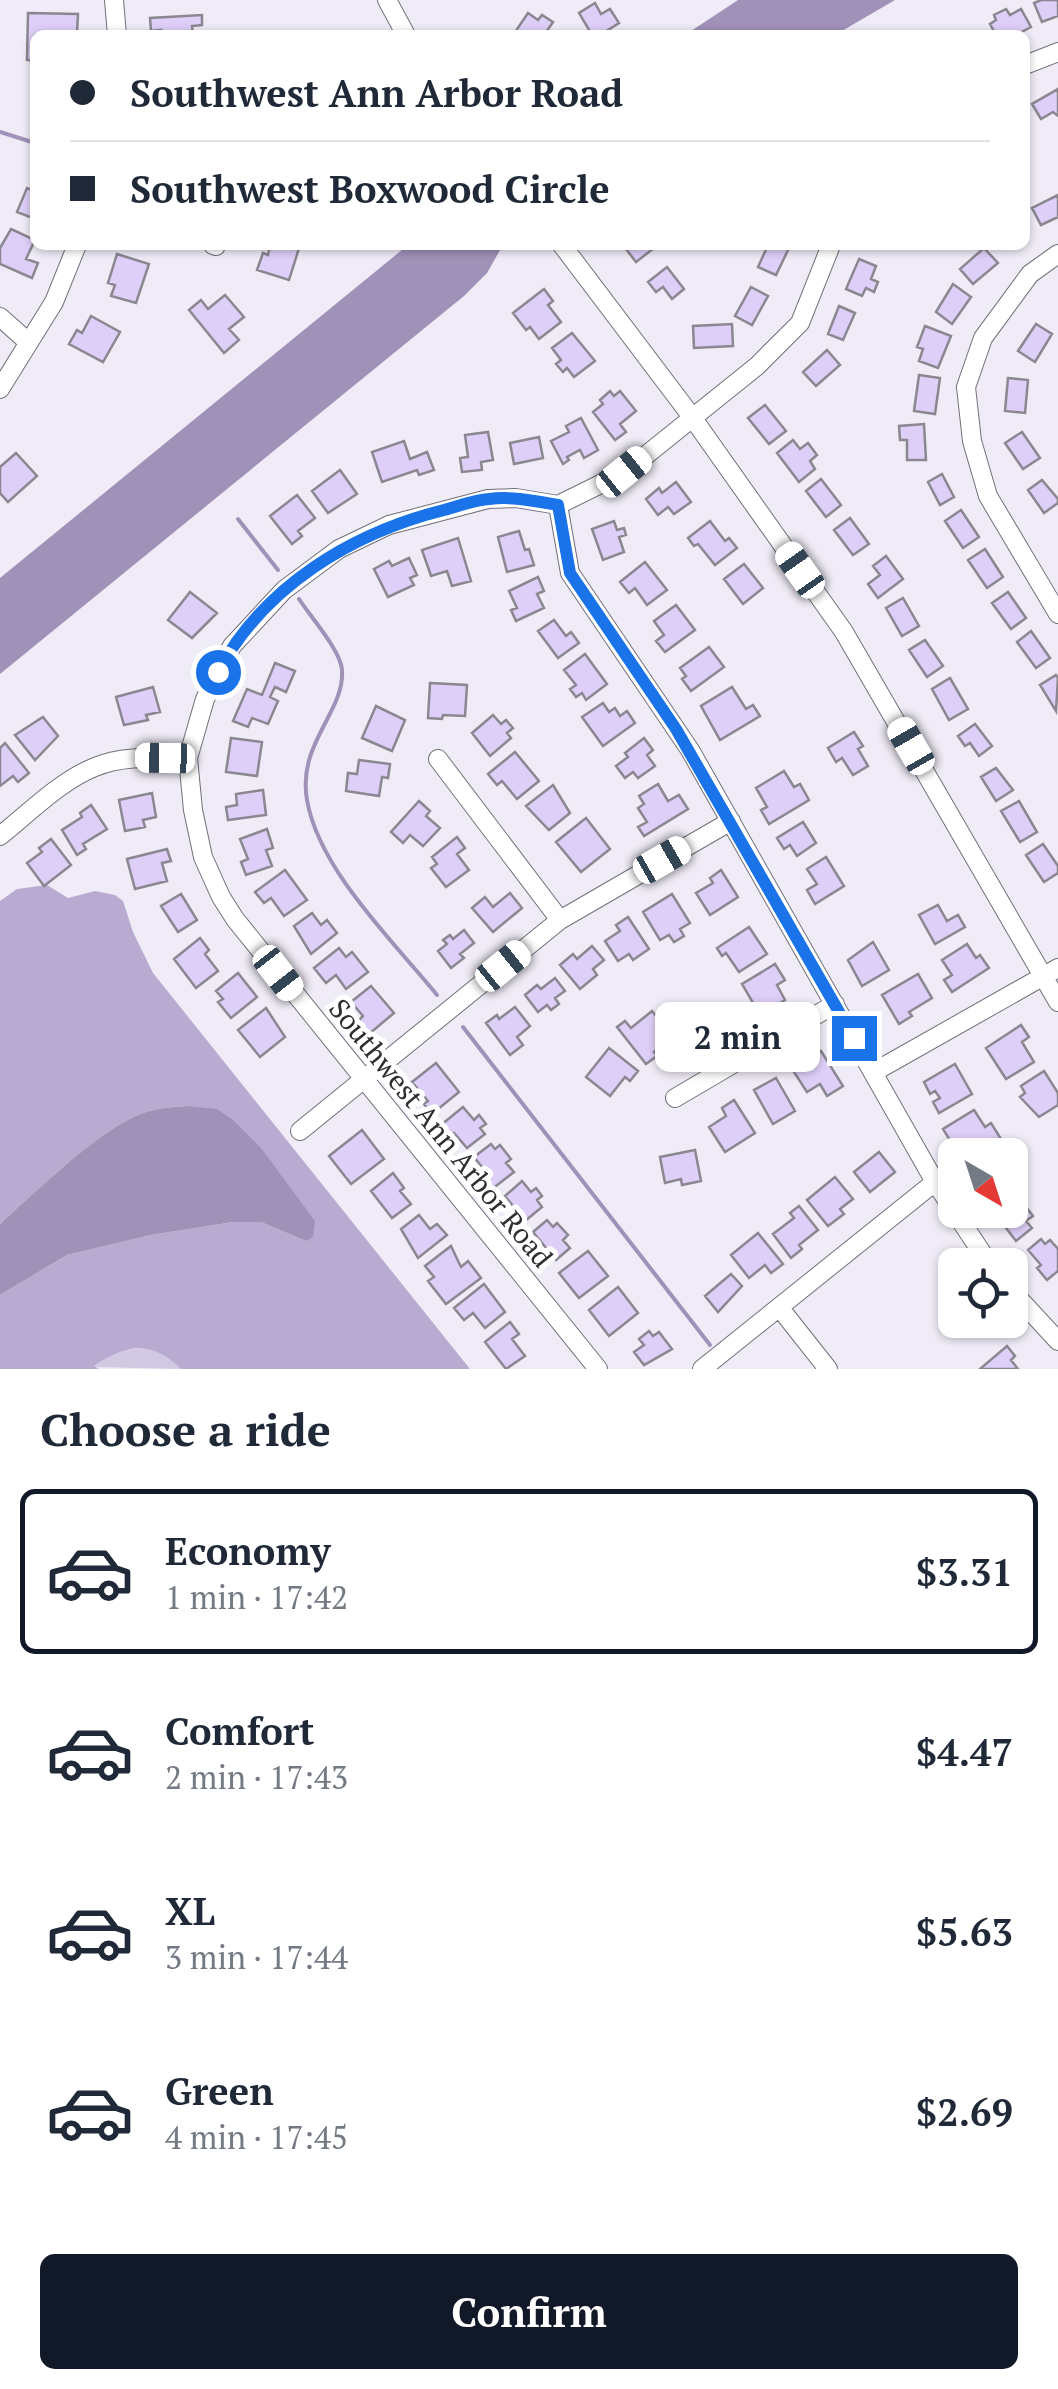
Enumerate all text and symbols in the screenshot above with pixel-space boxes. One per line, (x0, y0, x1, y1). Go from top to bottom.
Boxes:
text: Southwest Ann Arbor Road (130, 68, 623, 118)
text: Southwest Boxwood Circle (130, 164, 610, 214)
car (591, 441, 657, 503)
car (771, 537, 829, 603)
route start (196, 650, 241, 695)
car (883, 713, 939, 779)
car (135, 742, 195, 774)
car (629, 832, 695, 888)
car (470, 935, 536, 997)
car (248, 940, 308, 1006)
street label: Southwest Ann Arbor Road (321, 991, 561, 1275)
callout: 2 min (654, 1003, 819, 1073)
text: 2 min (694, 1016, 781, 1058)
route end (832, 1016, 877, 1061)
north arrow (938, 1138, 1028, 1228)
map controls (938, 1138, 1028, 1338)
button: locate (938, 1248, 1028, 1338)
text: Choose a ride (40, 1399, 331, 1459)
text: Economy (165, 1526, 331, 1576)
icon: car (45, 1527, 135, 1617)
text: $3.31 (916, 1547, 1013, 1597)
text: 1 min · 17:42 (165, 1576, 348, 1618)
text: Comfort (165, 1706, 314, 1756)
icon: car (45, 1707, 135, 1797)
text: $4.47 (916, 1727, 1013, 1777)
text: 2 min · 17:43 (165, 1756, 348, 1798)
text: XL (165, 1886, 215, 1936)
icon: car (45, 1887, 135, 1977)
text: $5.63 (916, 1907, 1013, 1957)
text: 3 min · 17:44 (165, 1936, 348, 1978)
text: Green (165, 2066, 274, 2116)
icon: car (45, 2067, 135, 2157)
text: $2.69 (916, 2087, 1013, 2137)
text: 4 min · 17:45 (165, 2116, 348, 2158)
button: Confirm (40, 2254, 1018, 2369)

